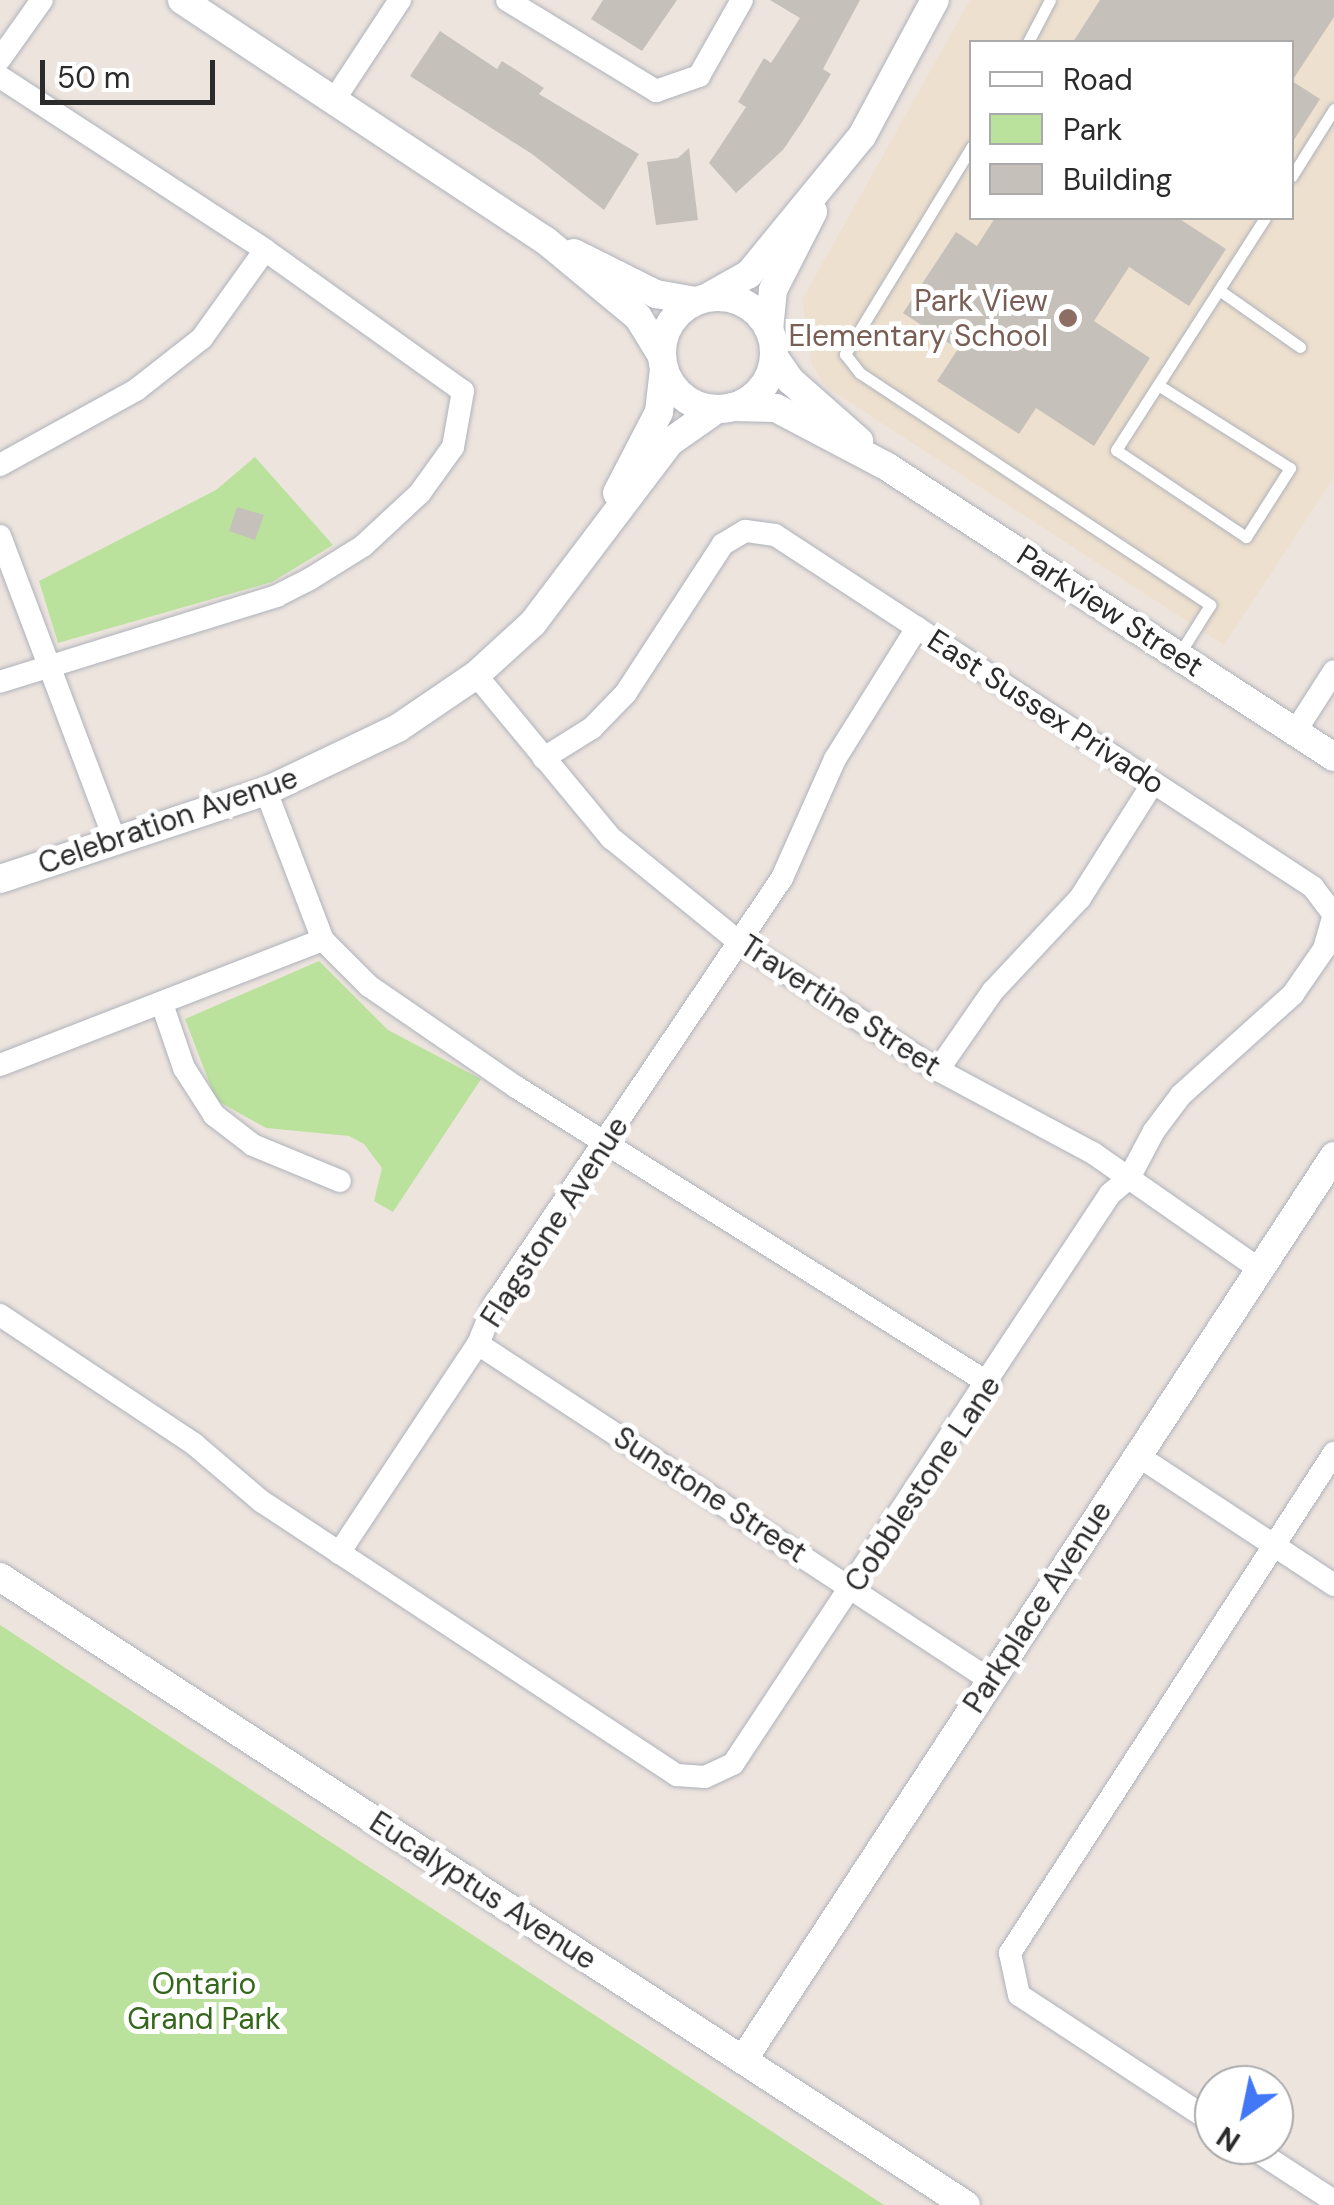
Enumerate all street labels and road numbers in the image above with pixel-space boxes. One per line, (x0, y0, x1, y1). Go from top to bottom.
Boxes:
street label: Parkview Street (1010, 537, 1210, 685)
street label: East Sussex Privado (921, 622, 1171, 802)
street label: Celebration Avenue (34, 760, 302, 882)
street label: Travertine Street (733, 928, 947, 1084)
street label: Flagstone Avenue (474, 1110, 636, 1334)
street label: Cobblestone Lane (837, 1369, 1009, 1599)
street label: Sunstone Street (607, 1419, 813, 1571)
street label: Parkplace Avenue (956, 1494, 1120, 1720)
street label: Eucalyptus Avenue (363, 1804, 603, 1978)

